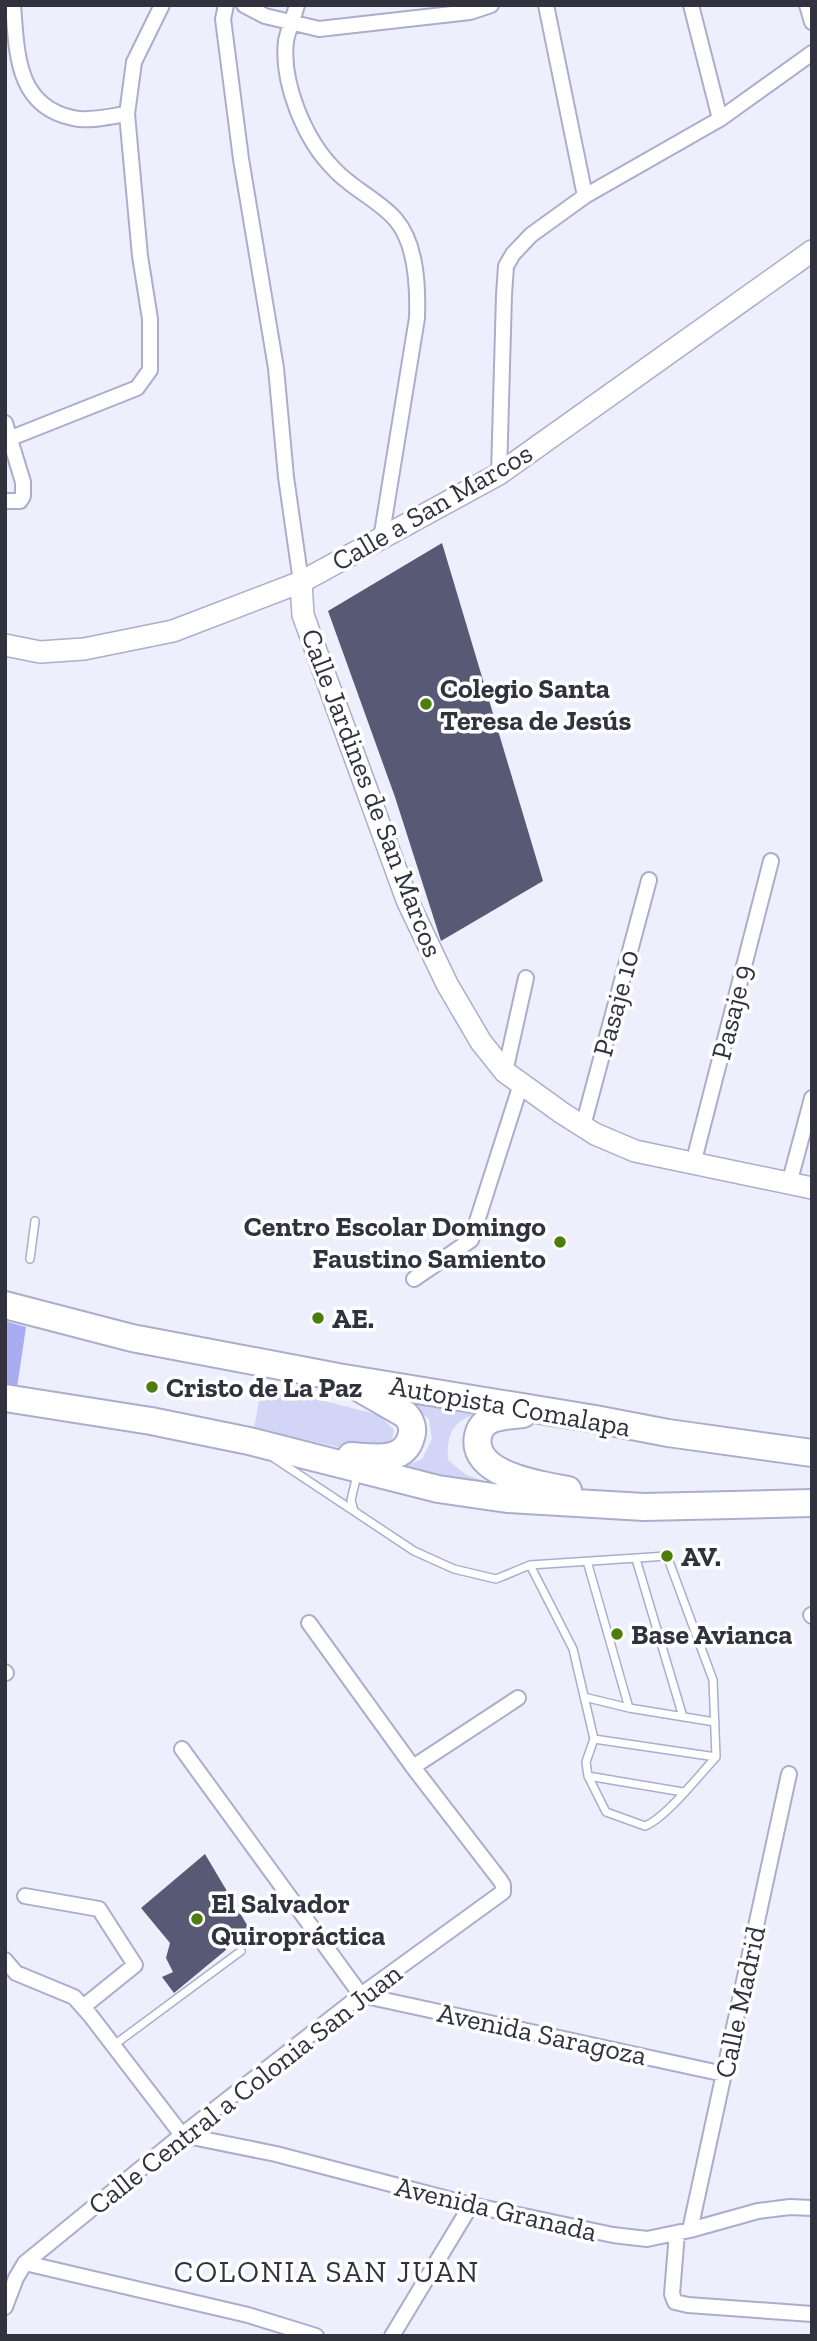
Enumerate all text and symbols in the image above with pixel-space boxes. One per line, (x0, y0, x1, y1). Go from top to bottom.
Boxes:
street label: Calle a San Marcos (326, 436, 538, 578)
street label: Calle Jardines de San Marcos (294, 624, 450, 962)
place label: Colegio Santa Teresa de Jesús (440, 672, 631, 737)
marker: Colegio Santa Teresa de Jesús (418, 696, 434, 712)
street label: Pasaje 10 (586, 946, 646, 1060)
street label: Pasaje 9 (704, 961, 760, 1063)
place label: Centro Escolar Domingo Faustino Samiento (244, 1210, 546, 1275)
marker: Centro Escolar Domingo Faustino Samiento (552, 1234, 568, 1250)
place label: AE. (332, 1302, 374, 1335)
marker: AE. (310, 1310, 326, 1326)
street label: Autopista Comalapa (387, 1369, 633, 1444)
place label: Cristo de La Paz (166, 1371, 362, 1404)
marker: Cristo de La Paz (144, 1379, 160, 1395)
place label: AV. (681, 1540, 721, 1573)
marker: AV. (659, 1548, 675, 1564)
place label: Base Avianca (631, 1618, 792, 1651)
marker: Base Avianca (609, 1626, 625, 1642)
place label: El Salvador Quiropráctica (211, 1887, 385, 1952)
marker: El Salvador Quiropráctica (189, 1911, 205, 1927)
street label: Calle Madrid (708, 1923, 772, 2081)
street label: Calle Central a Colonia San Juan (82, 1956, 408, 2222)
street label: Avenida Saragoza (434, 1996, 650, 2072)
street label: Avenida Granada (392, 2170, 601, 2248)
district label: COLONIA SAN JUAN (174, 2254, 480, 2290)

